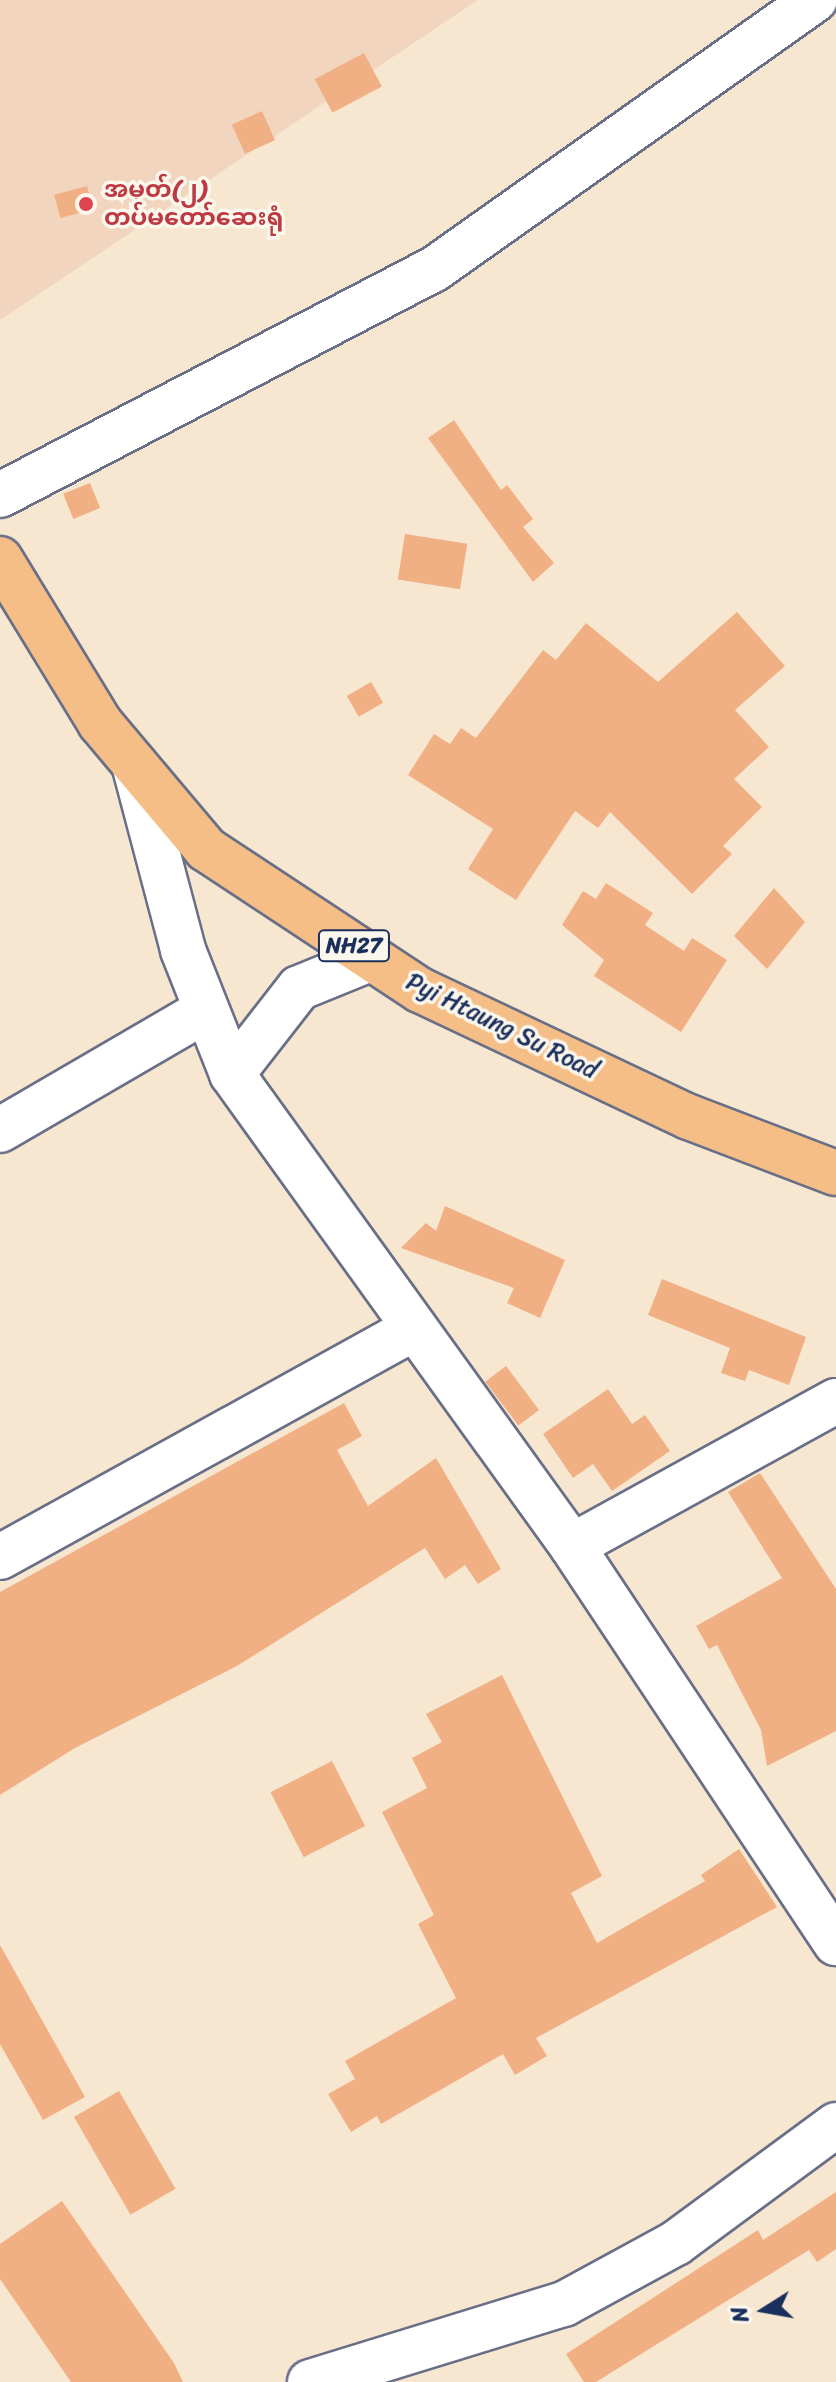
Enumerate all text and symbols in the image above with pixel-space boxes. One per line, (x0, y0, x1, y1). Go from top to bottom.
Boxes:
place label: အမှတ်(၂) တပ်မတော်ဆေးရုံ (104, 176, 283, 232)
marker: အမှတ်(၂) တပ်မတော်ဆေးရုံ (75, 193, 97, 215)
road number: NH27 (316, 928, 392, 964)
street label: Pyi Htaung Su Road (402, 967, 602, 1085)
north arrow (724, 2270, 804, 2350)
text: N (719, 2303, 761, 2326)

